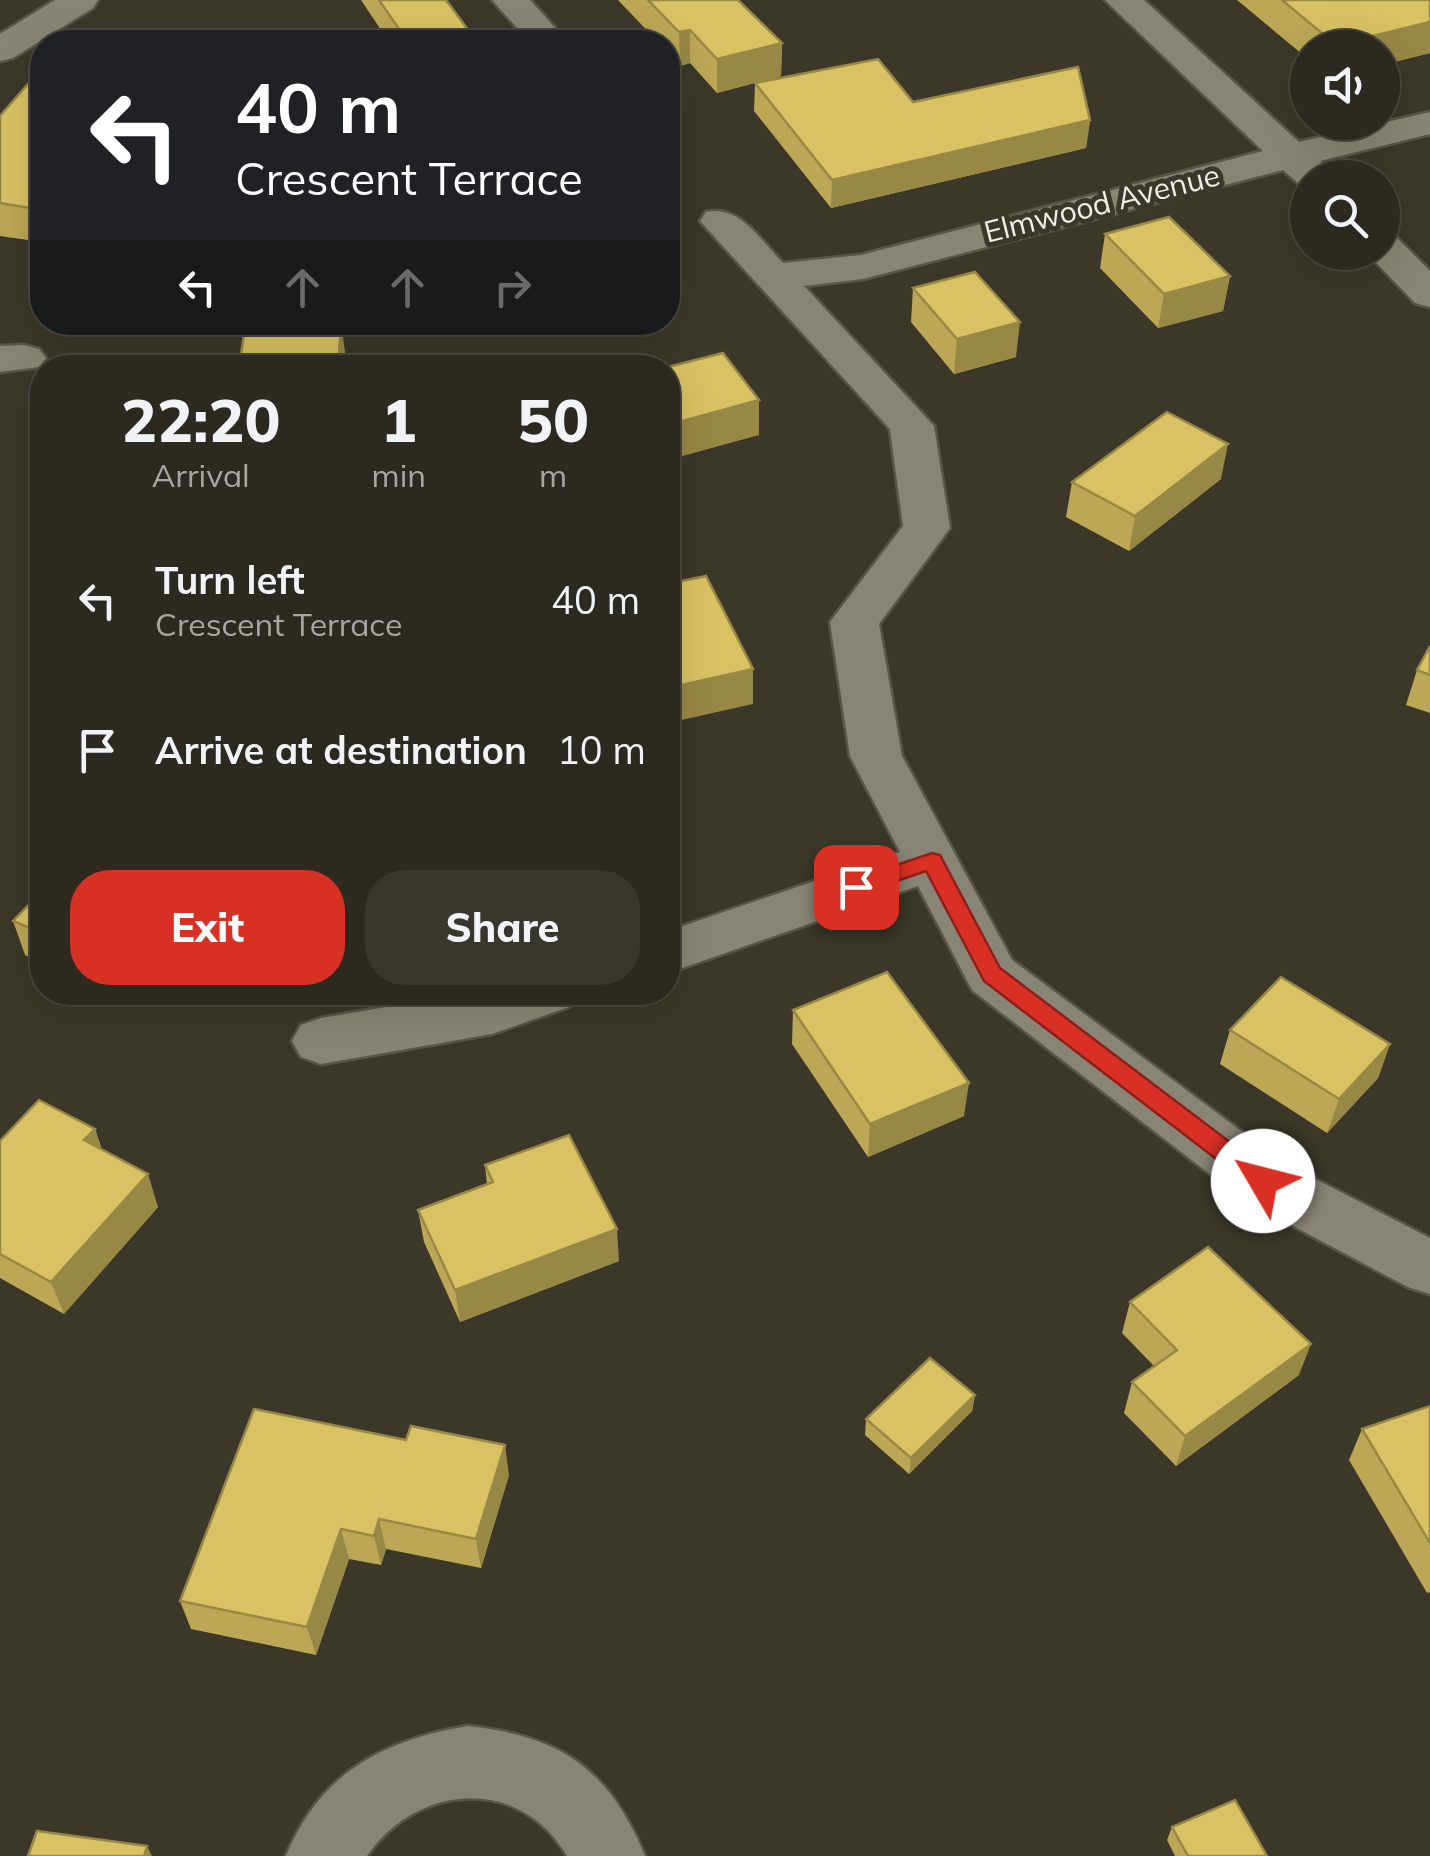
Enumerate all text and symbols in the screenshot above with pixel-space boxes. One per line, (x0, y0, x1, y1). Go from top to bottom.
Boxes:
map controls (1290, 30, 1400, 270)
button: sound (1290, 30, 1400, 140)
text: 40 m (235, 63, 401, 151)
icon: left (70, 70, 200, 200)
text: Crescent Terrace (235, 150, 583, 206)
street label: Elmwood Avenue (980, 155, 1223, 251)
button: search (1290, 160, 1400, 270)
icon: left (170, 260, 225, 315)
icon: ahead (275, 260, 330, 315)
icon: ahead (380, 260, 435, 315)
icon: right (485, 260, 540, 315)
text: 22:20 (121, 382, 281, 457)
text: 1 (381, 382, 417, 457)
text: 50 (517, 382, 589, 457)
text: Arrival (152, 455, 250, 495)
text: min (372, 455, 426, 495)
text: m (539, 455, 567, 495)
text: Turn left (155, 556, 305, 604)
icon: left (70, 573, 125, 628)
text: 40 m (551, 576, 640, 624)
text: Crescent Terrace (155, 604, 402, 644)
icon: arrive (70, 723, 125, 778)
text: Arrive at destination (155, 726, 527, 774)
text: 10 m (557, 726, 646, 774)
pin (814, 845, 899, 930)
icon: arrive (829, 860, 884, 915)
button: Exit (70, 870, 345, 985)
button: Share (365, 870, 640, 985)
position arrow (1211, 1129, 1315, 1233)

